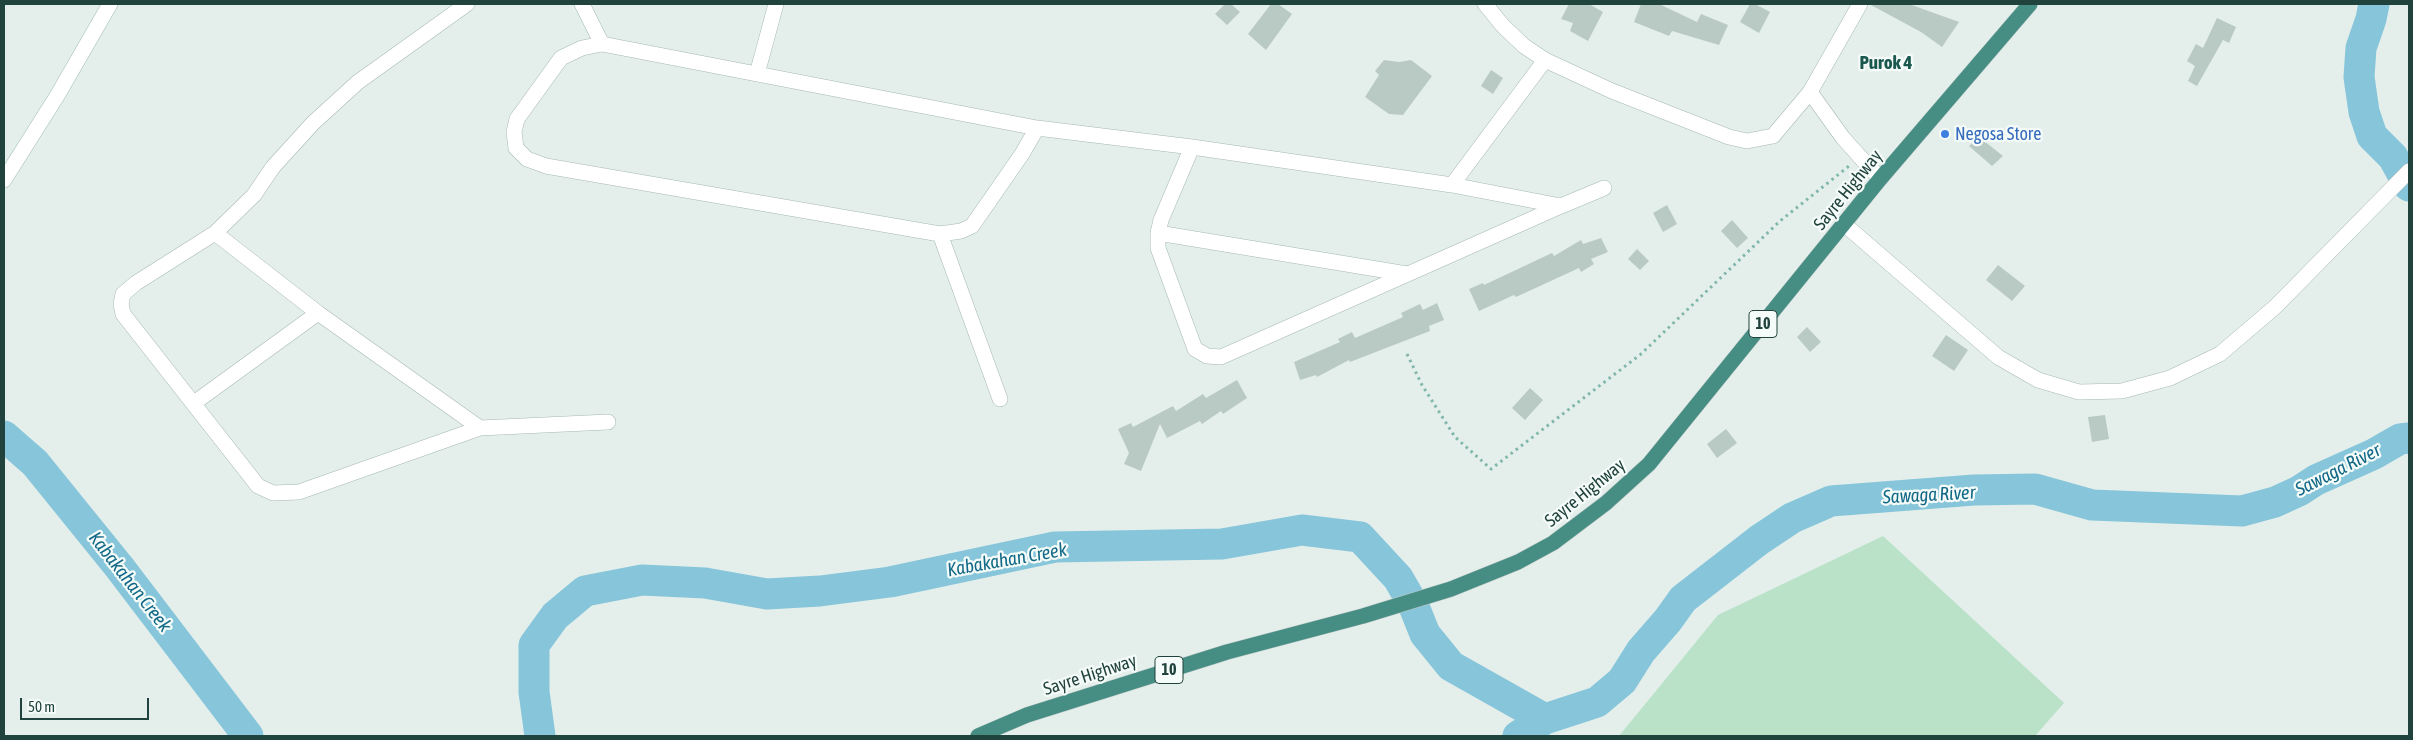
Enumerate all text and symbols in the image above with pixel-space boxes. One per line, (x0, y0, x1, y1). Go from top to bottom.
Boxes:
district label: Purok 4 (1860, 52, 1912, 74)
place label: Negosa Store (1955, 123, 2041, 145)
marker: Negosa Store (1939, 128, 1951, 140)
street label: Sayre Highway (1809, 146, 1887, 234)
road number: 10 (1749, 310, 1777, 338)
water label: Sawaga River (2292, 439, 2384, 501)
street label: Sayre Highway (1541, 454, 1629, 532)
water label: Sawaga River (1882, 481, 1976, 509)
water label: Kabakahan Creek (84, 527, 176, 637)
water label: Kabakahan Creek (945, 538, 1069, 582)
street label: Sayre Highway (1041, 650, 1139, 700)
road number: 10 (1155, 656, 1183, 684)
scale bar (22, 688, 151, 720)
text: 50 m (28, 698, 55, 715)

